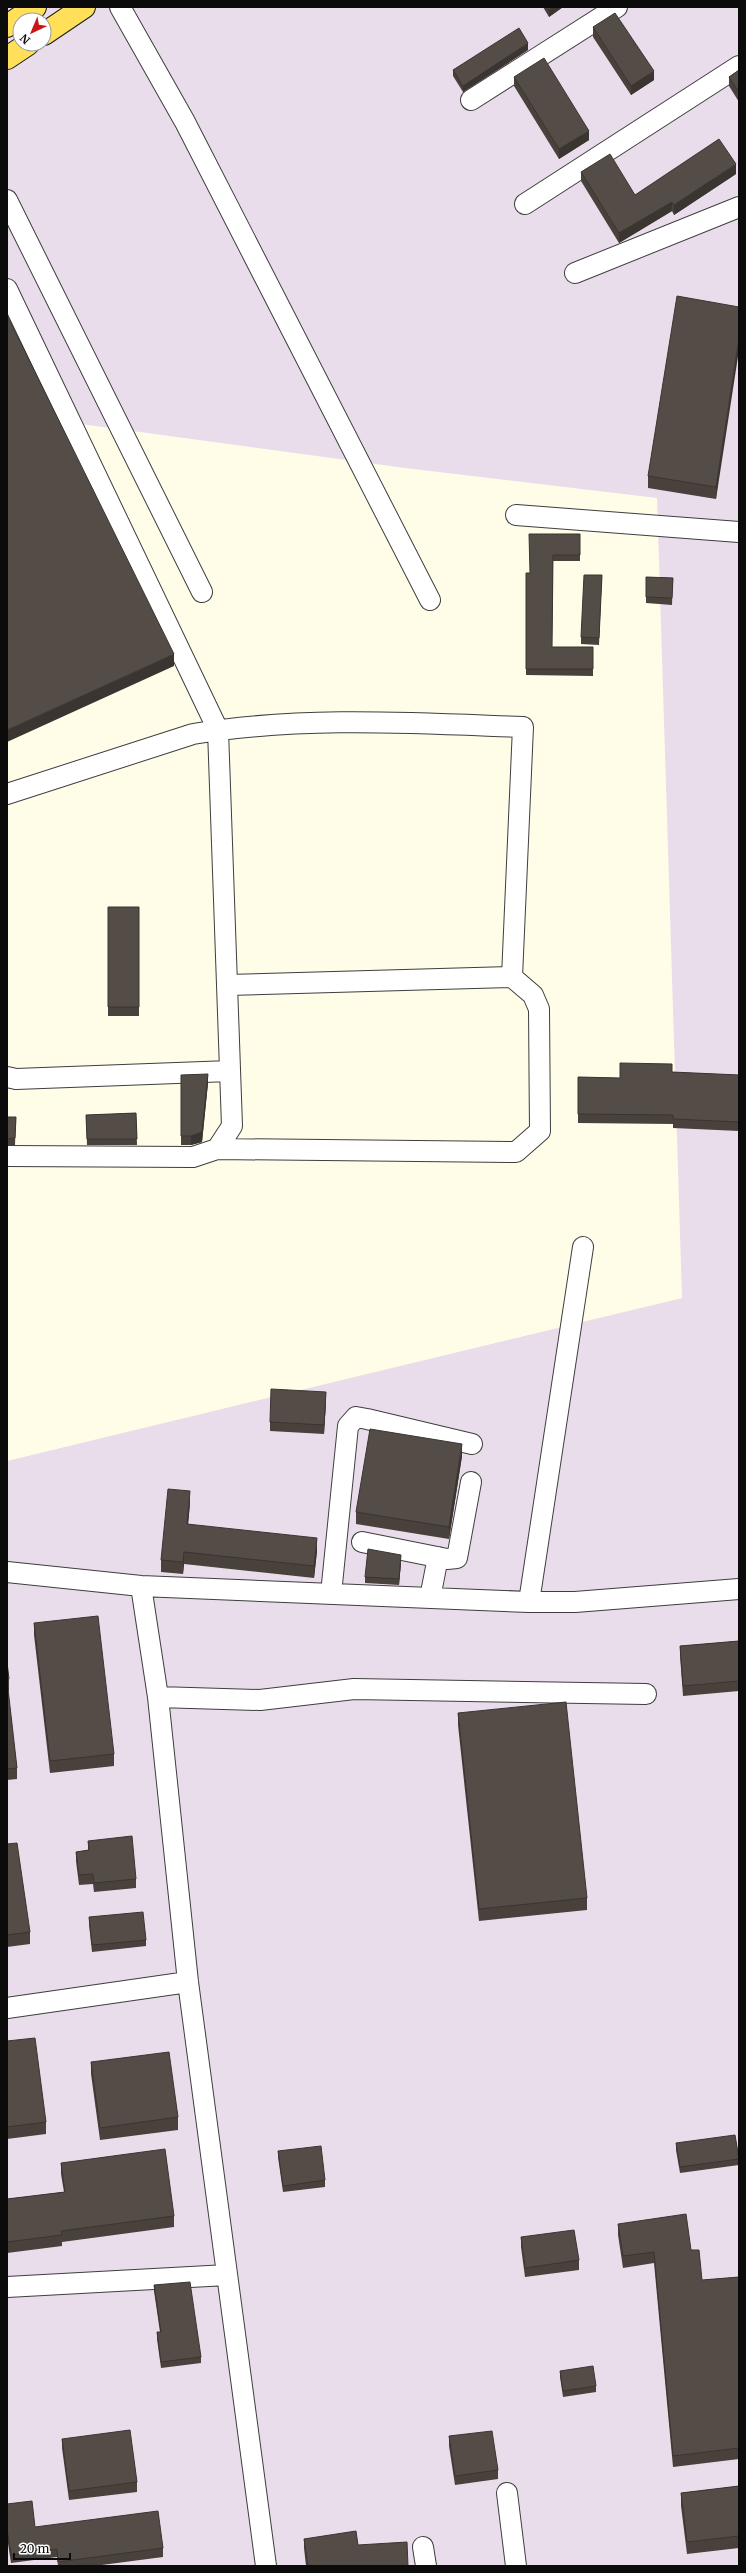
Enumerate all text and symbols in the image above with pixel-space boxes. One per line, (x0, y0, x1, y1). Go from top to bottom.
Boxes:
north arrow (12, 12, 52, 52)
text: N (17, 31, 33, 47)
scale bar (14, 2535, 70, 2561)
text: 20 m (20, 2541, 49, 2556)

